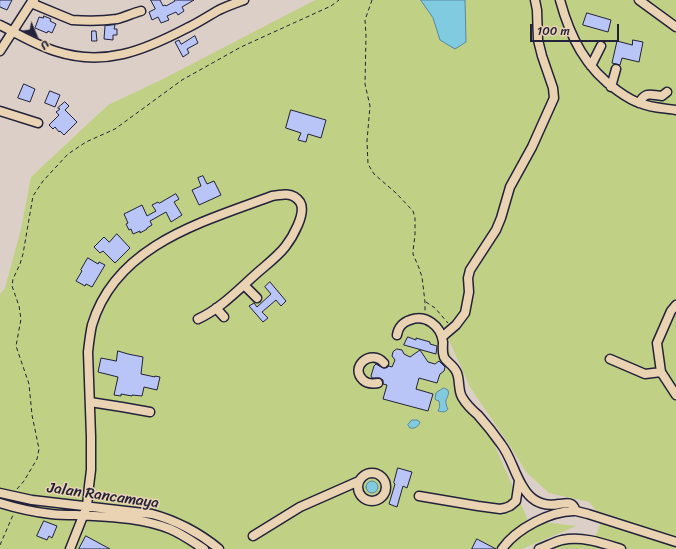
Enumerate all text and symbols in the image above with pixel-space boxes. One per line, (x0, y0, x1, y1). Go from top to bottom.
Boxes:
north arrow (16, 16, 56, 56)
scale bar (532, 16, 621, 42)
text: 100 m (537, 20, 570, 42)
text: U (35, 36, 54, 54)
street label: Jalan Rancamaya (46, 479, 160, 513)

